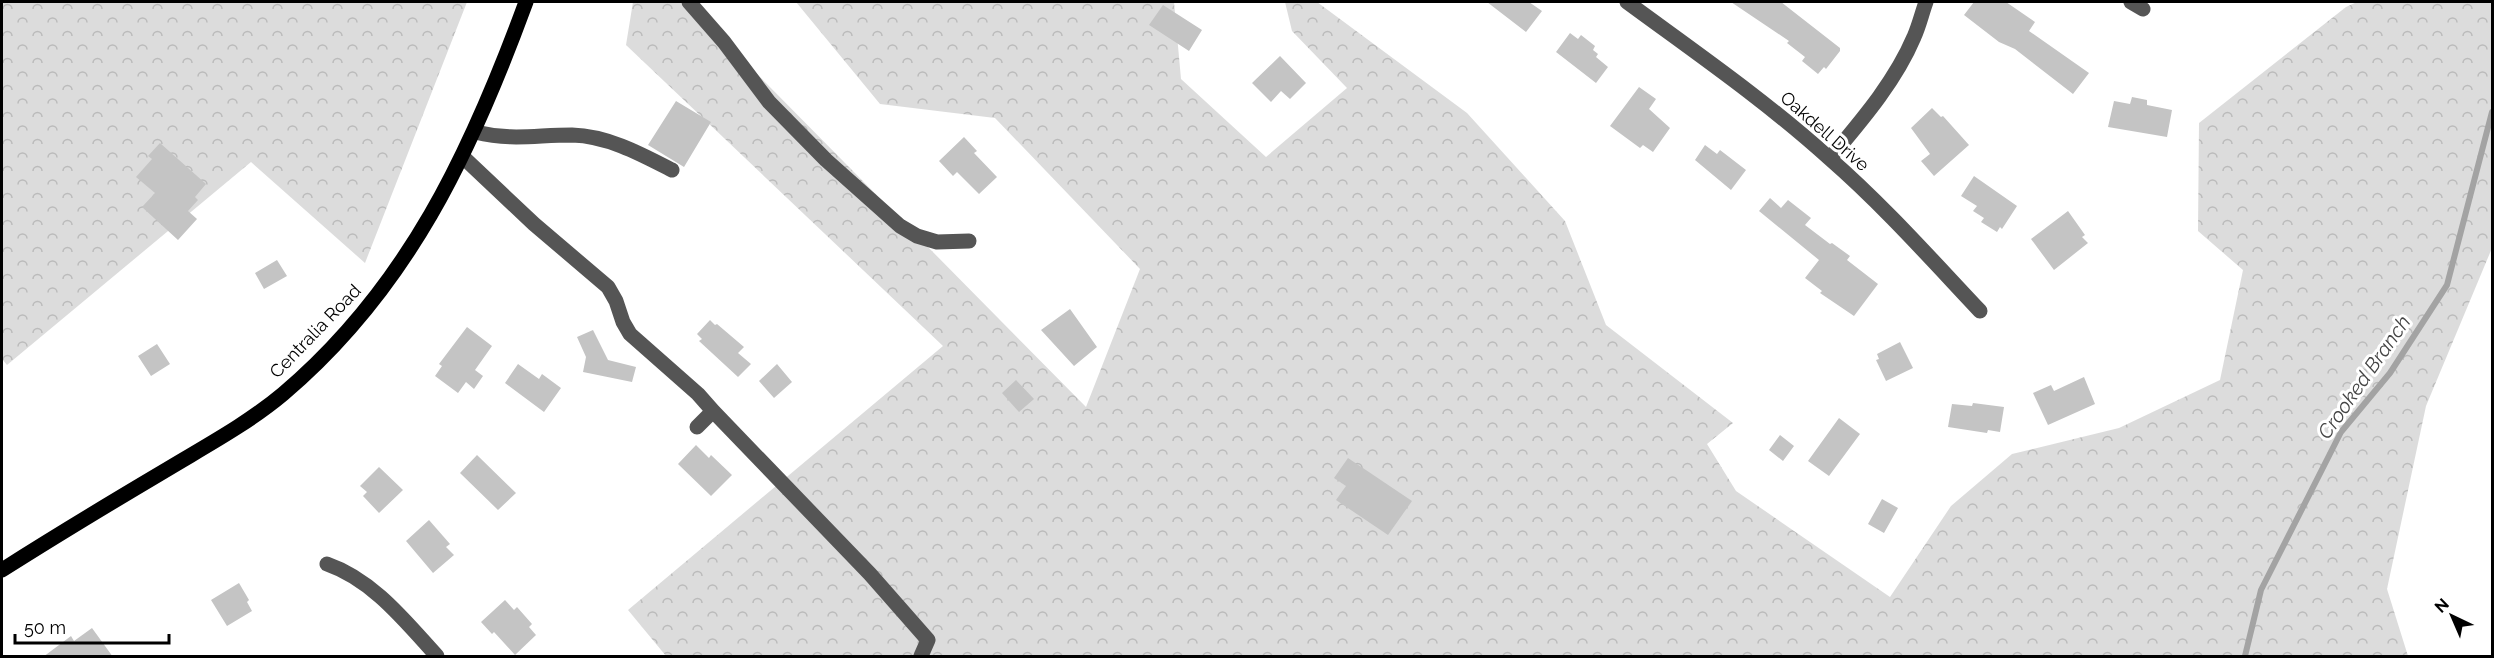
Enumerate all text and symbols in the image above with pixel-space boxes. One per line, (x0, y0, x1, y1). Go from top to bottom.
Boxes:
street label: Oakdell Drive (1776, 87, 1874, 176)
street label: Centralia Road (265, 280, 365, 382)
water label: Crooked Branch (2313, 311, 2415, 443)
north arrow (2422, 586, 2482, 646)
text: N (2431, 594, 2453, 617)
scale bar (15, 607, 170, 645)
text: 50 m (24, 617, 66, 638)

